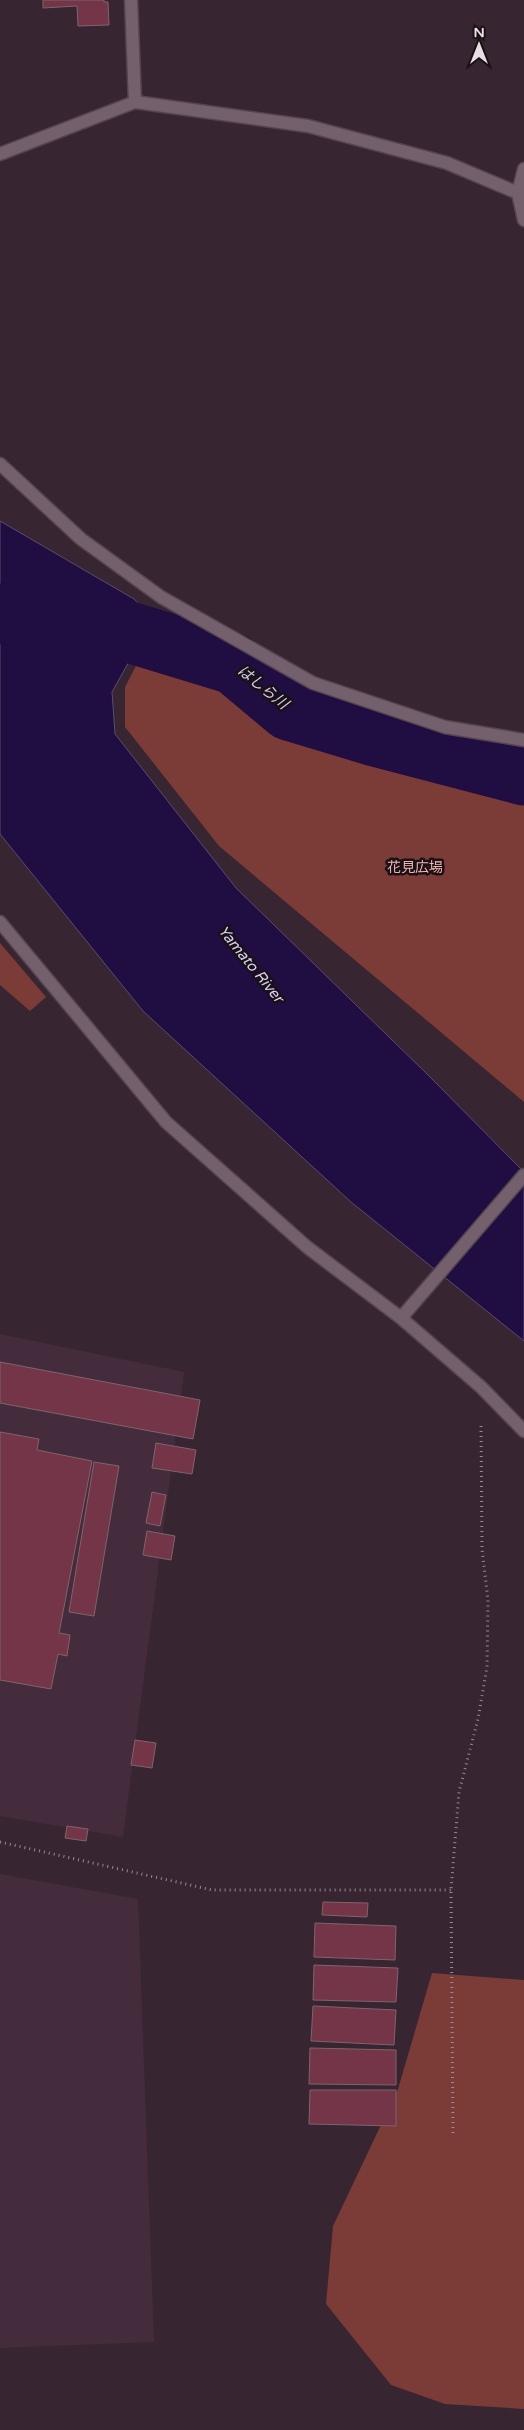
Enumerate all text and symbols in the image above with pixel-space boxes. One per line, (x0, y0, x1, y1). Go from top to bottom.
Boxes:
north arrow (454, 20, 504, 70)
text: N (473, 24, 485, 41)
water label: はしら川 (234, 661, 294, 714)
park label: 花見広場 (387, 859, 443, 876)
water label: Yamato River (214, 922, 289, 1008)

